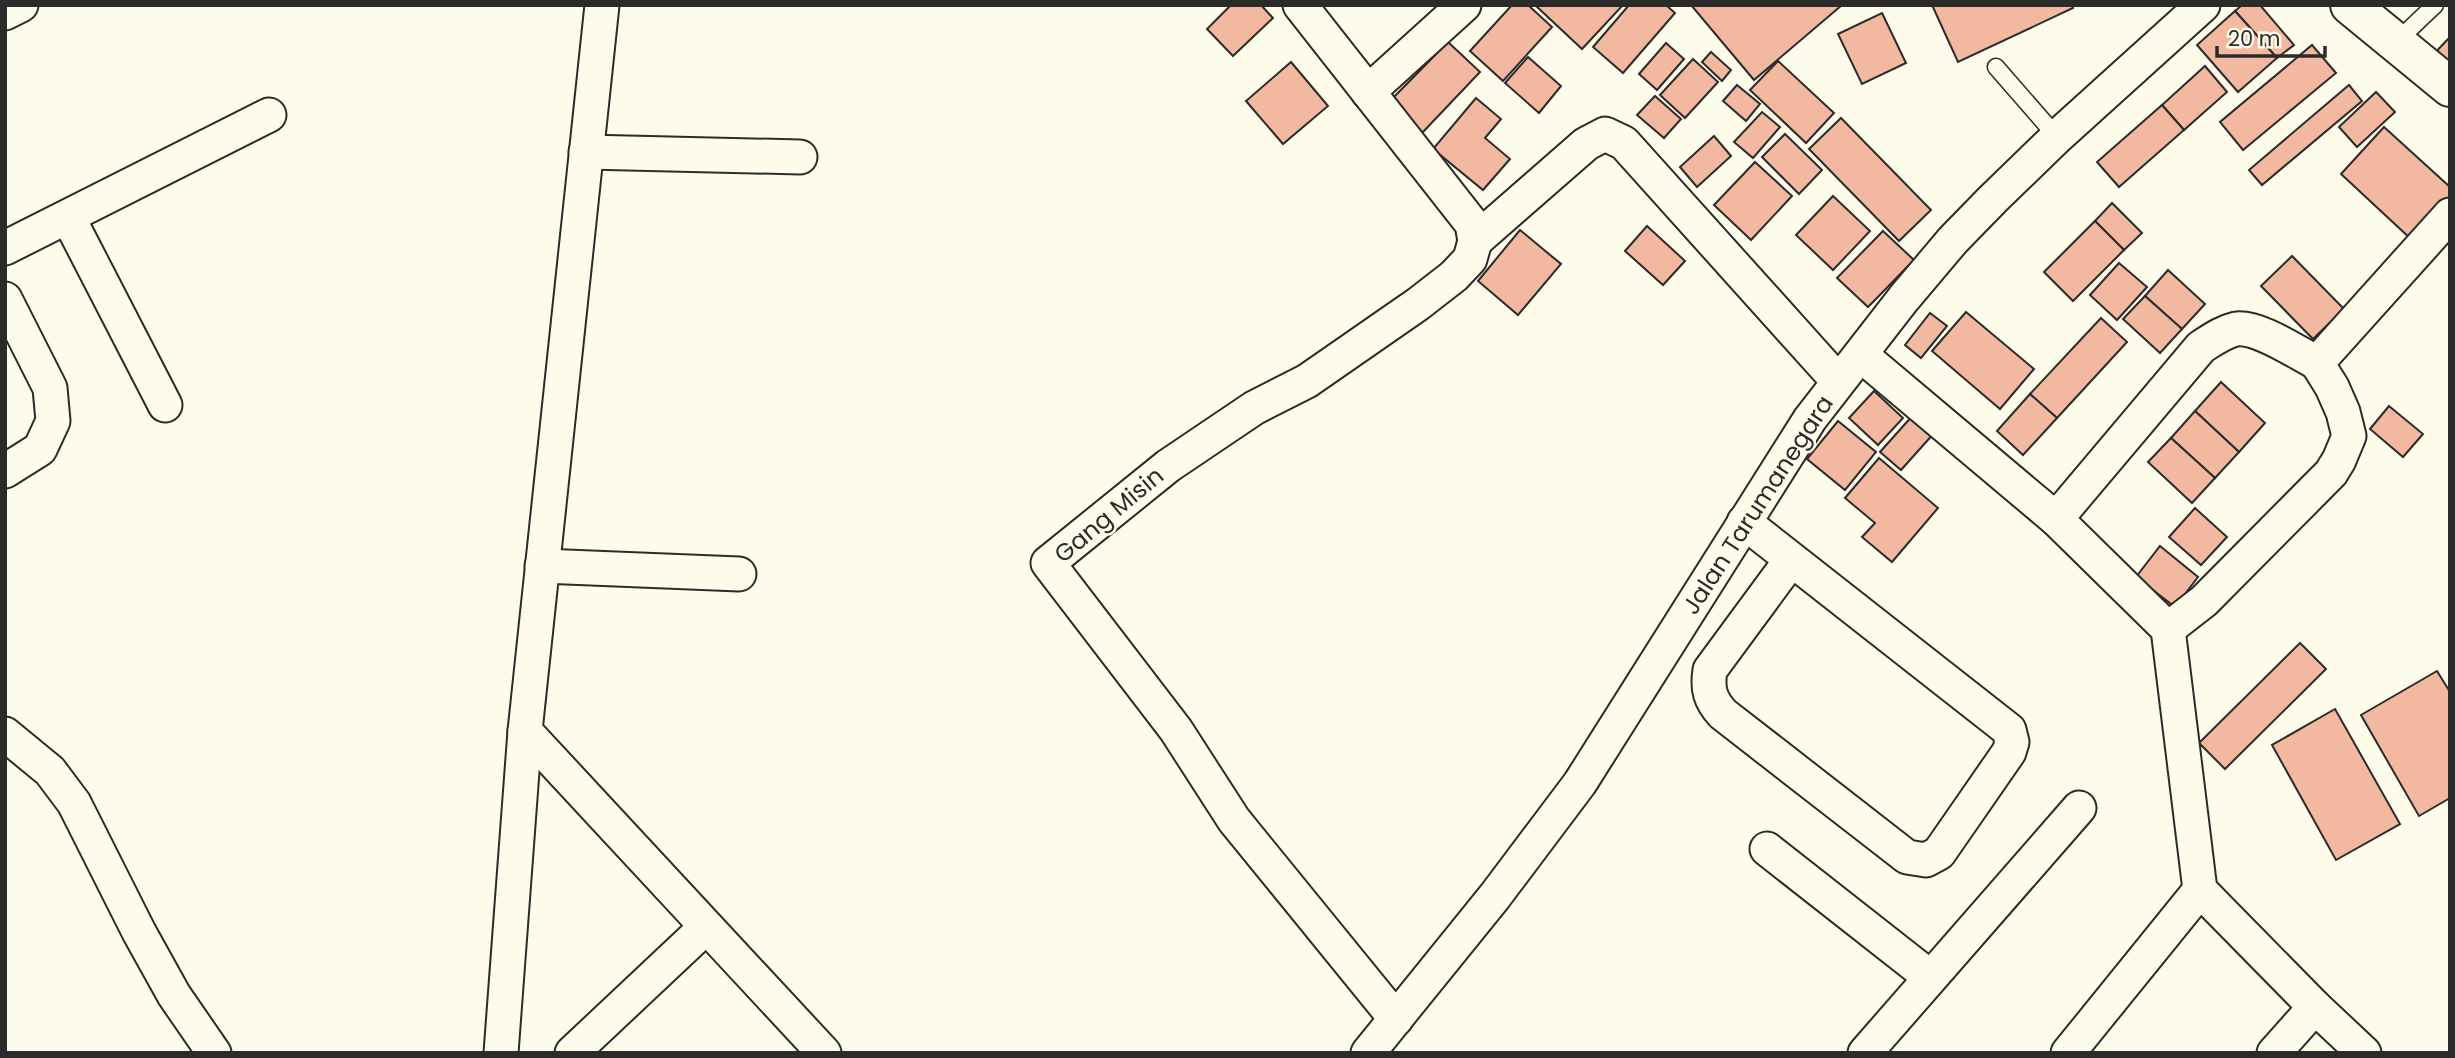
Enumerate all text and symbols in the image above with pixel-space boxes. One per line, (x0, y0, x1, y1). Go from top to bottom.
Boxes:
scale bar (2217, 14, 2326, 58)
text: 20 m (2228, 24, 2281, 53)
street label: Jalan Tarumanegara (1674, 389, 1841, 621)
street label: Gang Misin (1047, 459, 1170, 570)

